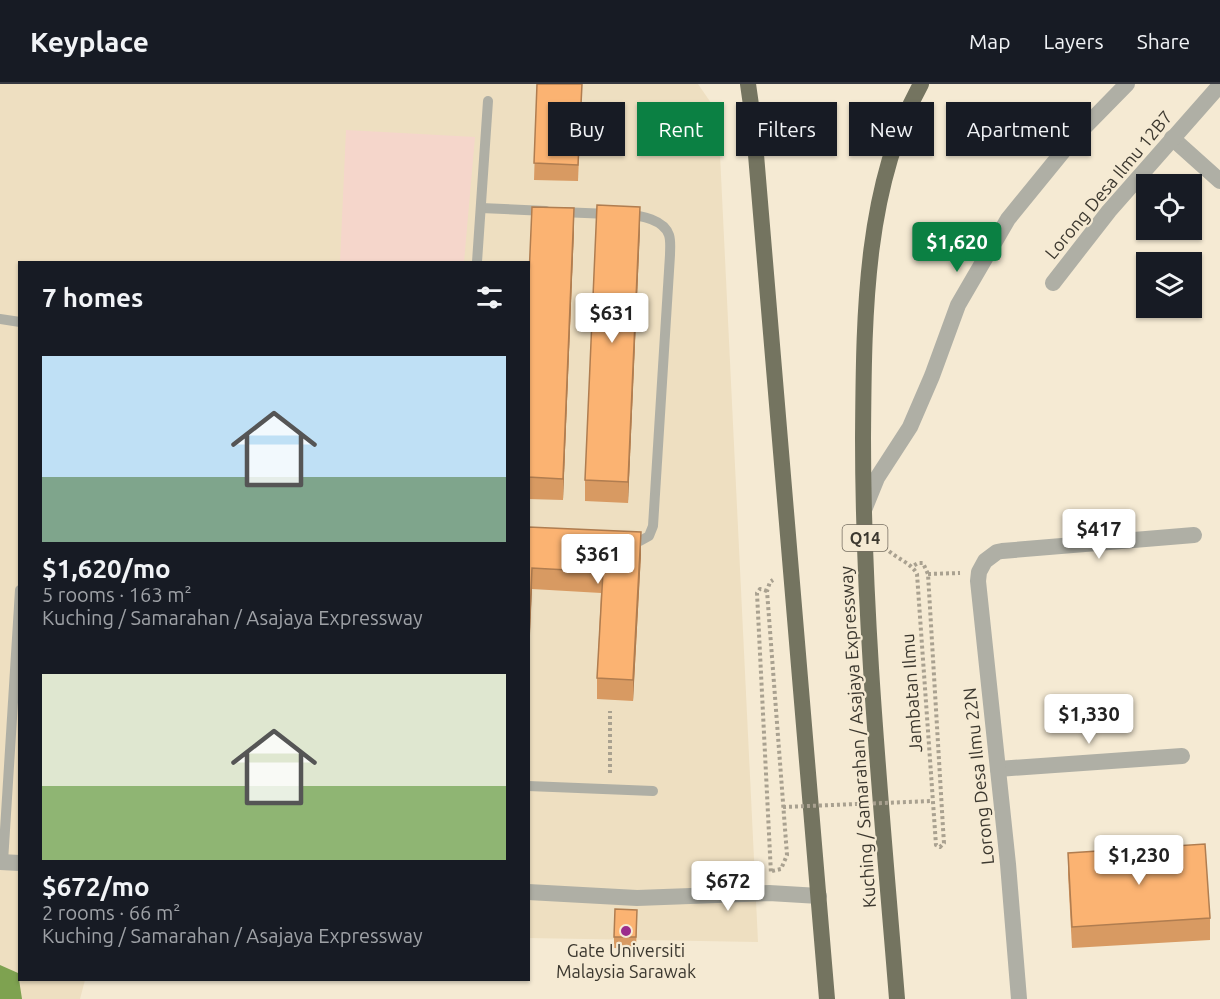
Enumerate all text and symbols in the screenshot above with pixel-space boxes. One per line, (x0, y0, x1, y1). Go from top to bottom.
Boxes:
text: Keyplace (30, 26, 149, 57)
text: Map (969, 29, 1010, 53)
text: Layers (1043, 29, 1104, 53)
text: Share (1137, 29, 1190, 53)
chip: Buy (548, 102, 625, 156)
chip: Rent (637, 102, 724, 156)
chip: Filters (736, 102, 837, 156)
chip: New (849, 102, 934, 156)
chip: Apartment (946, 102, 1091, 156)
street label: Lorong Desa Ilmu 12B7 (1041, 106, 1176, 262)
map controls (1136, 174, 1202, 318)
button: locate (1136, 174, 1202, 240)
pin: $1,620 (908, 222, 1006, 273)
text: $1,620 (926, 230, 988, 253)
button: layers (1136, 252, 1202, 318)
icon: filters (473, 281, 506, 314)
text: 7 homes (42, 283, 143, 312)
pin: $631 (576, 293, 648, 344)
text: $631 (589, 301, 635, 324)
icon: home (220, 395, 328, 503)
pin: $417 (1063, 509, 1135, 560)
text: $417 (1076, 517, 1122, 540)
road number: Q14 (842, 525, 888, 551)
pin: $361 (562, 534, 634, 585)
text: $361 (575, 542, 621, 565)
text: $1,620/mo (42, 554, 171, 583)
street label: Kuching / Samarahan / Asajaya Expressway (835, 565, 879, 909)
text: 5 rooms · 163 m² (42, 583, 192, 606)
text: Kuching / Samarahan / Asajaya Expressway (42, 606, 423, 629)
street label: Jambatan Ilmu (897, 633, 925, 753)
street label: Lorong Desa Ilmu 22N (959, 687, 997, 866)
pin: $1,330 (1040, 694, 1138, 745)
text: $1,330 (1058, 702, 1120, 725)
icon: home (220, 713, 328, 821)
pin: $1,230 (1090, 835, 1188, 886)
text: $1,230 (1108, 843, 1170, 866)
pin: $672 (692, 861, 764, 912)
text: $672 (705, 869, 751, 892)
text: $672/mo (42, 872, 150, 901)
text: 2 rooms · 66 m² (42, 901, 180, 924)
text: Kuching / Samarahan / Asajaya Expressway (42, 924, 423, 947)
marker: Gate Universiti Malaysia Sarawak (619, 924, 633, 938)
place label: Gate Universiti Malaysia Sarawak (556, 940, 696, 981)

